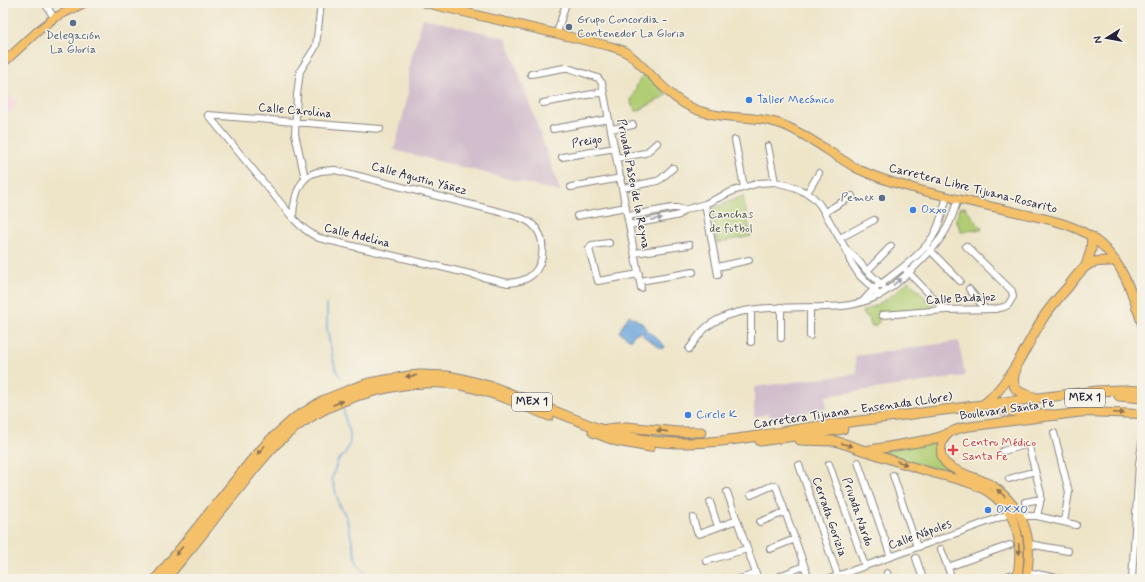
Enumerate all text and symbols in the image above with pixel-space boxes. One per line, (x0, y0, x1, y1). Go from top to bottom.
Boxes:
place label: Grupo Concordia - Contenedor La Gloria (577, 12, 685, 42)
marker: Delegación La Gloria (68, 18, 78, 28)
north arrow (1087, 18, 1127, 58)
marker: Grupo Concordia - Contenedor La Gloria (564, 22, 574, 32)
place label: Delegación La Gloria (46, 28, 100, 58)
text: N (1091, 35, 1106, 45)
place label: Taller Mecánico (757, 92, 834, 108)
marker: Taller Mecánico (744, 95, 754, 105)
street label: Calle Carolina (258, 100, 332, 122)
street label: Privada Paseo de la Reyna (613, 118, 653, 250)
street label: Preigo (571, 131, 603, 153)
street label: Calle Agustin Yáñez (369, 159, 469, 199)
street label: Carretera Libre Tijuana-Rosarito (887, 160, 1059, 218)
place label: Pemex (841, 190, 874, 206)
marker: Pemex (877, 193, 887, 203)
place label: Oxxo (921, 202, 947, 218)
marker: Oxxo (908, 205, 918, 215)
park label: Canchas de futbol (709, 207, 754, 237)
one-way arrow (651, 216, 663, 222)
street label: Calle Adelina (322, 220, 392, 252)
one-way arrow (891, 278, 902, 287)
street label: Calle Badajoz (926, 289, 997, 309)
one-way arrow (405, 373, 417, 380)
street label: Carretera Tijuana - Ensenada (Libre) (753, 389, 954, 433)
road number: MEX 1 (1065, 389, 1105, 407)
road number: MEX 1 (512, 393, 552, 411)
street label: Boulevard Santa Fe (959, 395, 1056, 425)
one-way arrow (332, 399, 344, 406)
place label: Circle K (696, 407, 737, 423)
one-way arrow (1113, 409, 1125, 416)
marker: Circle K (683, 410, 693, 420)
one-way arrow (656, 427, 668, 434)
place label: Centro Médico Santa Fe (962, 435, 1036, 465)
one-way arrow (841, 442, 853, 448)
marker: Centro Médico Santa Fe (947, 444, 959, 456)
one-way arrow (256, 445, 265, 455)
one-way arrow (897, 461, 909, 467)
street label: Cerrada Gorizia (808, 475, 850, 559)
street label: Privada Nardo (838, 475, 876, 549)
one-way arrow (996, 488, 1006, 498)
place label: OXXO (996, 502, 1028, 518)
marker: OXXO (983, 505, 993, 515)
street label: Calle Nápoles (886, 516, 954, 554)
one-way arrow (1016, 543, 1023, 555)
one-way arrow (174, 546, 183, 556)

